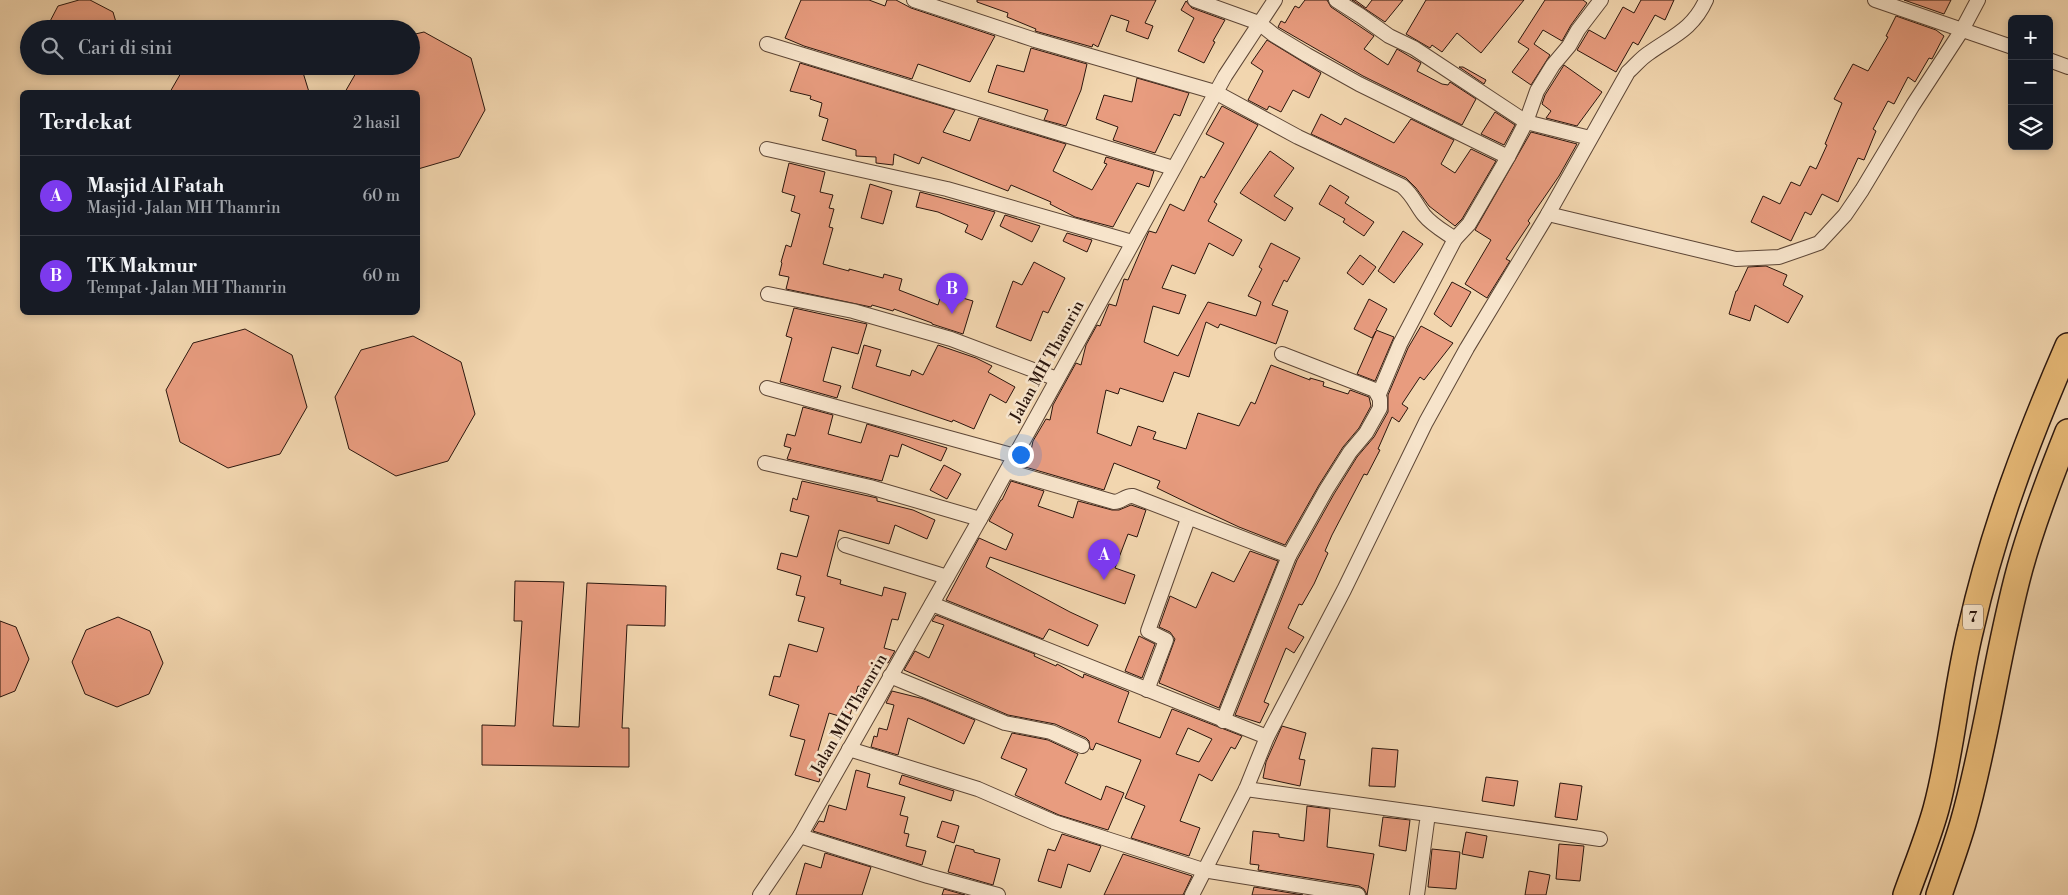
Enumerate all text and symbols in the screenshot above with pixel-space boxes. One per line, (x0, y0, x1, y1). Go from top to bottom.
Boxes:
map controls (2008, 15, 2053, 150)
button: + (2008, 15, 2053, 60)
search box (20, 20, 420, 75)
icon: search (38, 34, 66, 62)
text: Cari di sini (78, 36, 173, 60)
button: − (2008, 60, 2053, 105)
button: layers (2008, 105, 2053, 150)
text: Terdekat (40, 110, 131, 136)
text: 2 hasil (353, 113, 400, 133)
text: Masjid Al Fatah (87, 174, 224, 198)
text: A (50, 186, 62, 206)
text: 60 m (362, 186, 400, 206)
text: Masjid · Jalan MH Thamrin (87, 198, 281, 218)
text: TK Makmur (87, 254, 197, 278)
text: B (50, 266, 62, 286)
text: 60 m (362, 266, 400, 286)
pin: B (936, 273, 968, 314)
text: Tempat · Jalan MH Thamrin (87, 278, 287, 298)
street label: Jalan MH Thamrin (1005, 297, 1089, 426)
your location (1008, 442, 1034, 468)
pin: A (1088, 539, 1120, 580)
road number: 7 (1963, 604, 1983, 630)
street label: Jalan MH Thamrin (806, 650, 892, 779)

